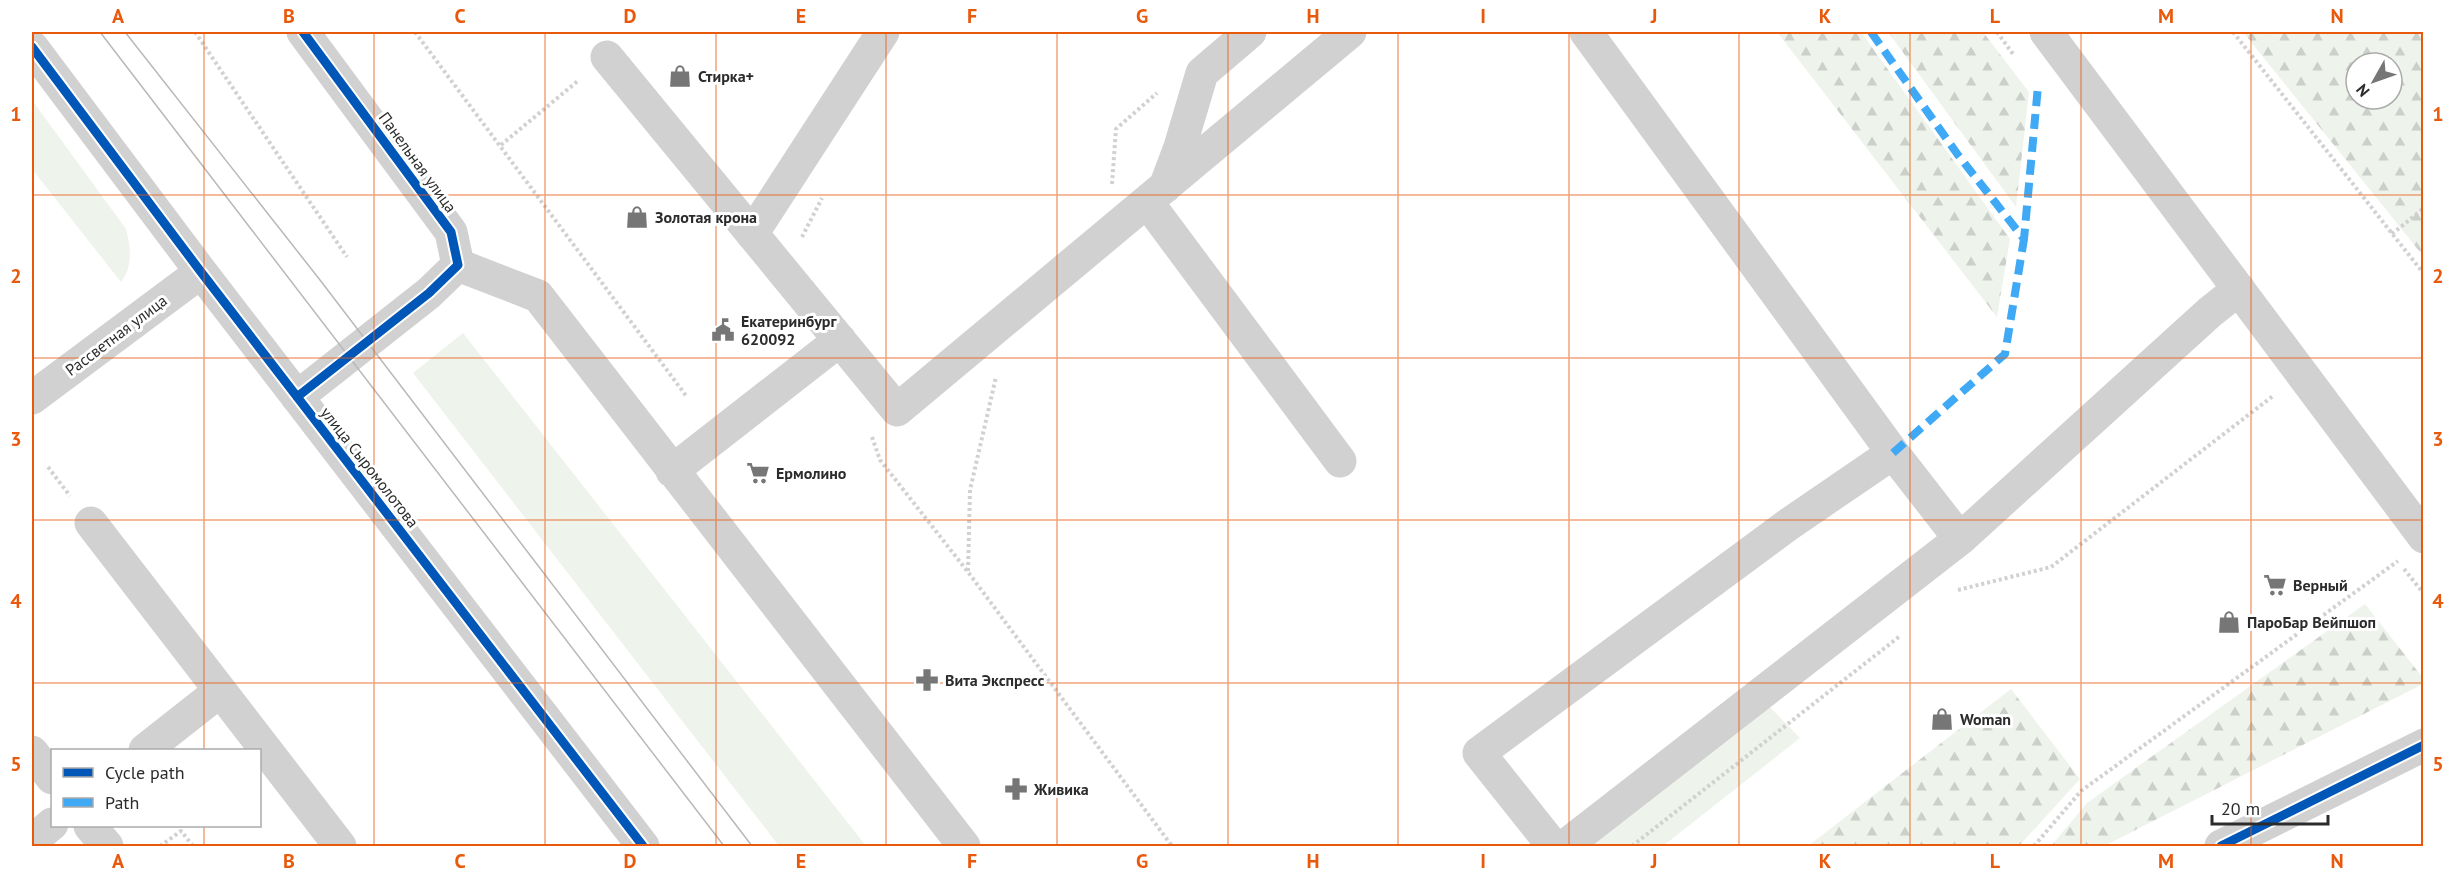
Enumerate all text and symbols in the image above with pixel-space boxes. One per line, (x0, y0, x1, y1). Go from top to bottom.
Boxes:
text: A (112, 3, 125, 29)
text: B (283, 3, 295, 29)
text: C (454, 3, 466, 29)
text: D (624, 3, 637, 29)
text: E (796, 3, 806, 29)
text: F (967, 3, 977, 29)
text: G (1136, 3, 1148, 29)
text: H (1306, 3, 1320, 29)
text: I (1480, 3, 1486, 29)
text: J (1650, 3, 1657, 29)
text: K (1819, 3, 1832, 29)
text: L (1990, 3, 2001, 29)
text: M (2158, 3, 2174, 29)
text: N (2330, 3, 2344, 29)
north arrow (2344, 51, 2404, 111)
shop icon: Стирка+ (667, 63, 693, 89)
place label: Стирка+ (698, 66, 754, 86)
text: N (2351, 80, 2374, 101)
text: 1 (10, 101, 22, 127)
text: 1 (2432, 101, 2444, 127)
street label: Панельная улица (375, 108, 461, 216)
shop icon: Золотая крона (624, 204, 650, 230)
place label: Золотая крона (655, 207, 757, 227)
text: 2 (10, 263, 22, 289)
text: 2 (2432, 263, 2444, 289)
street label: Рассветная улица (61, 290, 171, 380)
place label: Екатеринбург 620092 (741, 311, 837, 349)
public building icon: Екатеринбург 620092 (710, 317, 736, 343)
street label: улица Сыромолотова (317, 403, 423, 531)
text: 3 (10, 426, 22, 452)
text: 3 (2432, 426, 2444, 452)
supermarket icon: Ермолино (745, 460, 771, 486)
place label: Ермолино (776, 463, 847, 483)
supermarket icon: Верный (2262, 572, 2288, 598)
place label: Верный (2293, 575, 2348, 595)
text: 4 (10, 588, 22, 614)
text: 4 (2432, 588, 2444, 614)
shop icon: ПароБар Вейпшоп (2216, 609, 2242, 635)
place label: ПароБар Вейпшоп (2247, 612, 2376, 632)
pharmacy icon: Вита Экспресс (914, 667, 940, 693)
place label: Вита Экспресс (945, 670, 1044, 690)
shop icon: Woman (1929, 706, 1955, 732)
place label: Woman (1960, 709, 2011, 729)
legend (51, 749, 261, 827)
text: 5 (10, 751, 22, 777)
text: 5 (2432, 751, 2444, 777)
text: Cycle path (105, 761, 185, 784)
pharmacy icon: Живика (1003, 776, 1029, 802)
place label: Живика (1033, 779, 1089, 799)
scale bar (2212, 788, 2328, 826)
text: Path (105, 791, 139, 814)
text: 20 m (2221, 797, 2260, 820)
text: A (112, 848, 125, 874)
text: B (283, 848, 295, 874)
text: C (454, 848, 466, 874)
text: D (624, 848, 637, 874)
text: E (796, 848, 806, 874)
text: F (967, 848, 977, 874)
text: G (1136, 848, 1148, 874)
text: H (1306, 848, 1320, 874)
text: I (1480, 848, 1486, 874)
text: J (1650, 848, 1657, 874)
text: K (1819, 848, 1832, 874)
text: L (1990, 848, 2001, 874)
text: M (2158, 848, 2174, 874)
text: N (2330, 848, 2344, 874)

